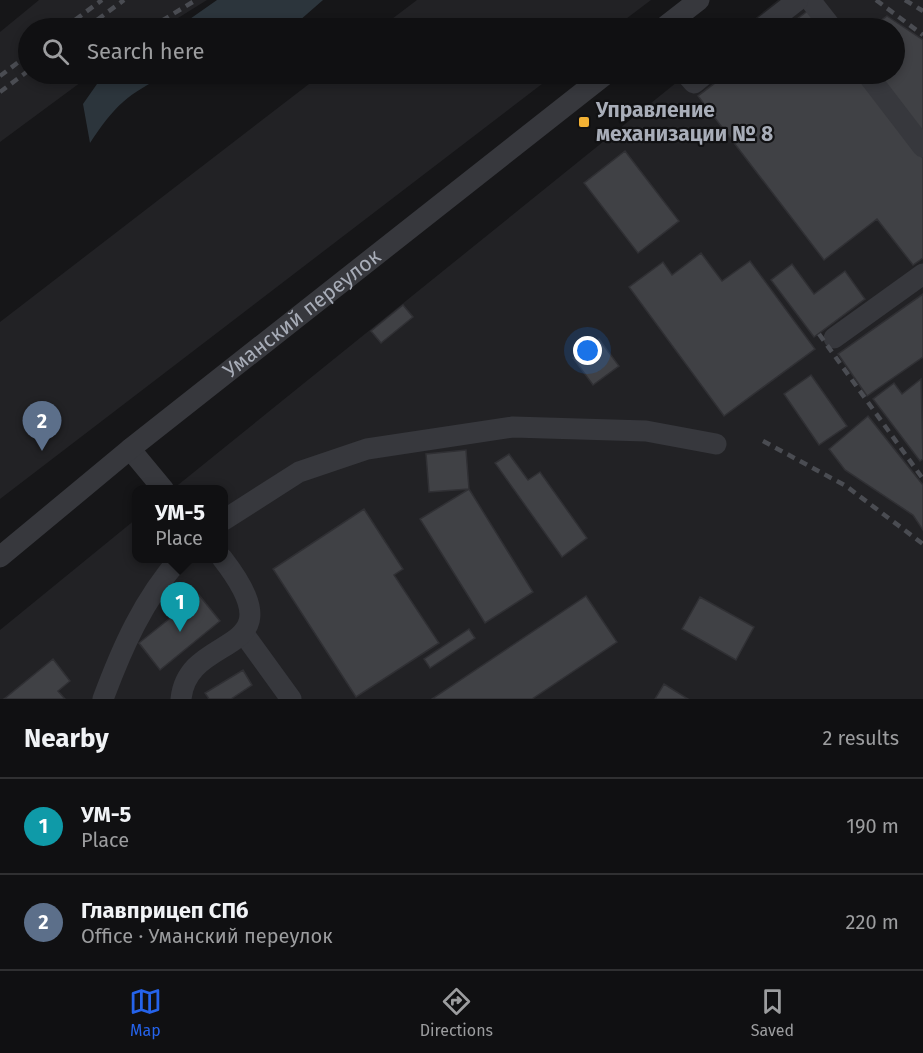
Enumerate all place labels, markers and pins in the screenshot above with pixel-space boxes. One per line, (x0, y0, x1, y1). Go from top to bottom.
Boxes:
place label: Управление механизации № 8 (595, 97, 773, 147)
marker: Управление механизации № 8 (577, 115, 591, 129)
pin: 2 (22, 402, 62, 451)
pin: 1 (160, 582, 200, 632)

